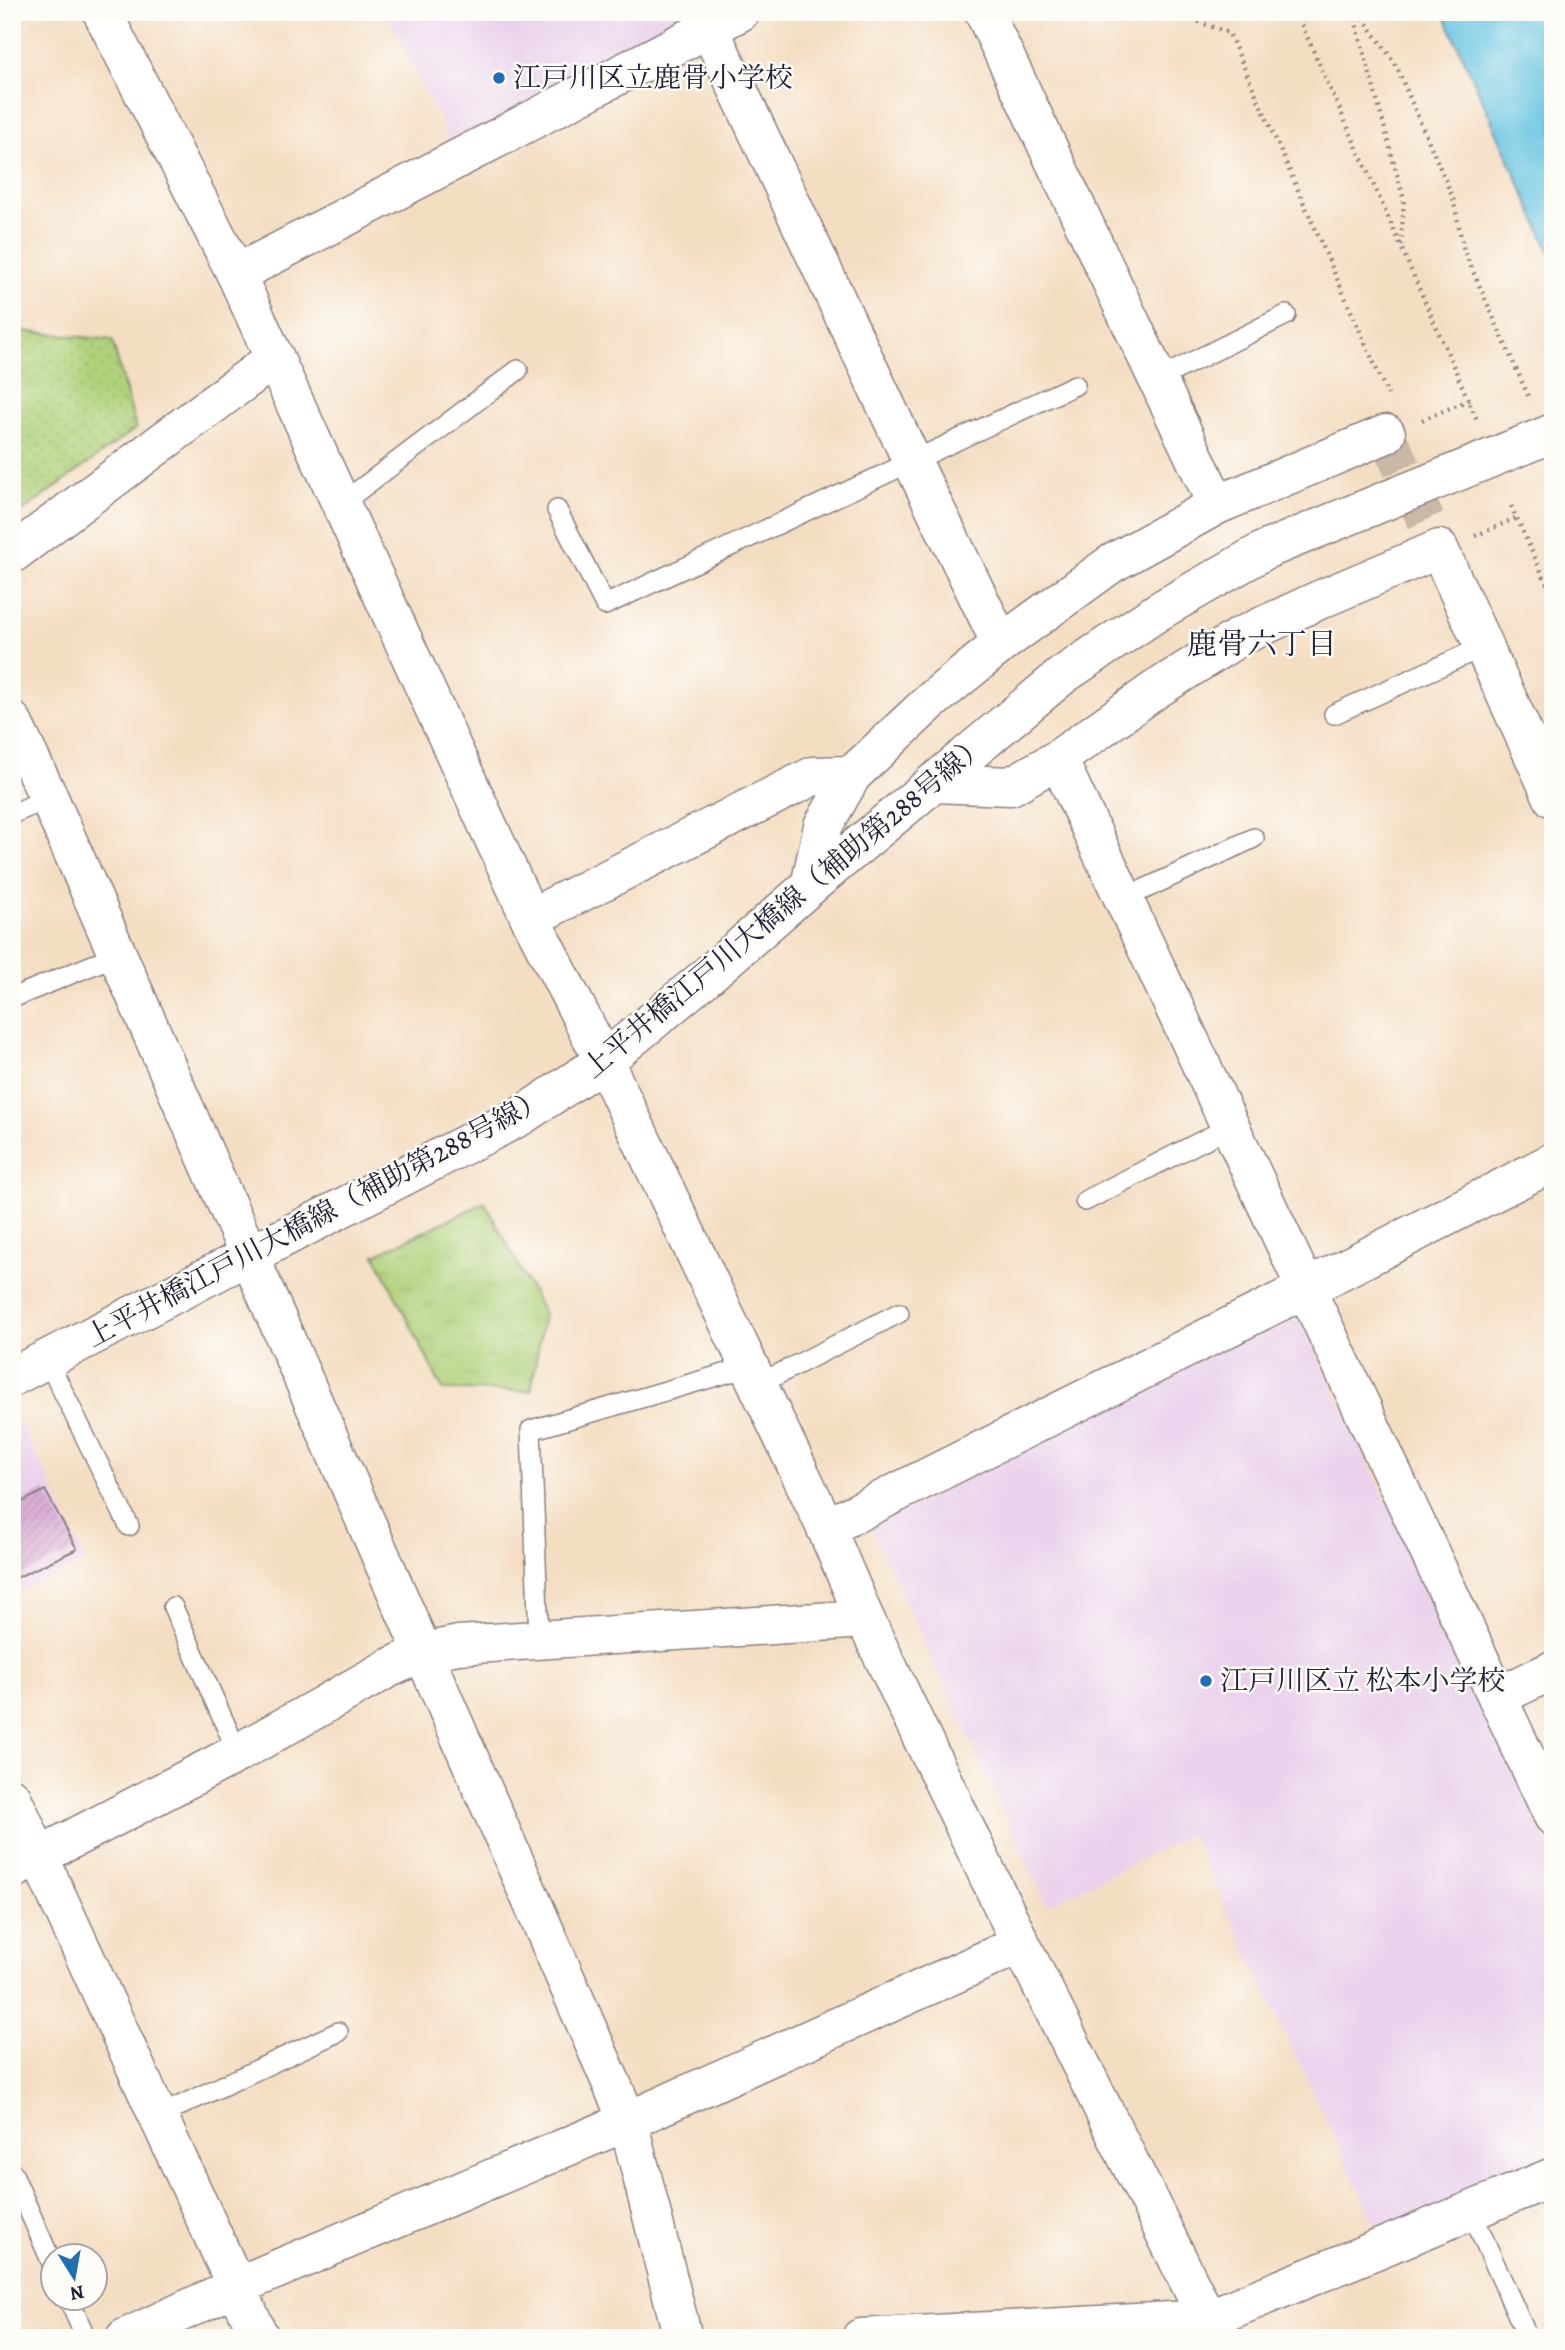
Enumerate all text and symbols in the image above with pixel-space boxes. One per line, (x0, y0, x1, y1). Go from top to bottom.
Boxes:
place label: 江戸川区立鹿骨小学校 (513, 59, 793, 97)
marker: 江戸川区立鹿骨小学校 (491, 70, 507, 86)
district label: 鹿骨六丁目 (1187, 624, 1337, 664)
street label: 上平井橋江戸川大橋線（補助第288号線） (575, 725, 995, 1087)
street label: 上平井橋江戸川大橋線（補助第288号線） (79, 1080, 553, 1356)
place label: 江戸川区立 松本小学校 (1220, 1662, 1506, 1700)
marker: 江戸川区立 松本小学校 (1198, 1673, 1214, 1689)
north arrow (38, 2242, 108, 2312)
text: N (68, 2279, 86, 2307)

